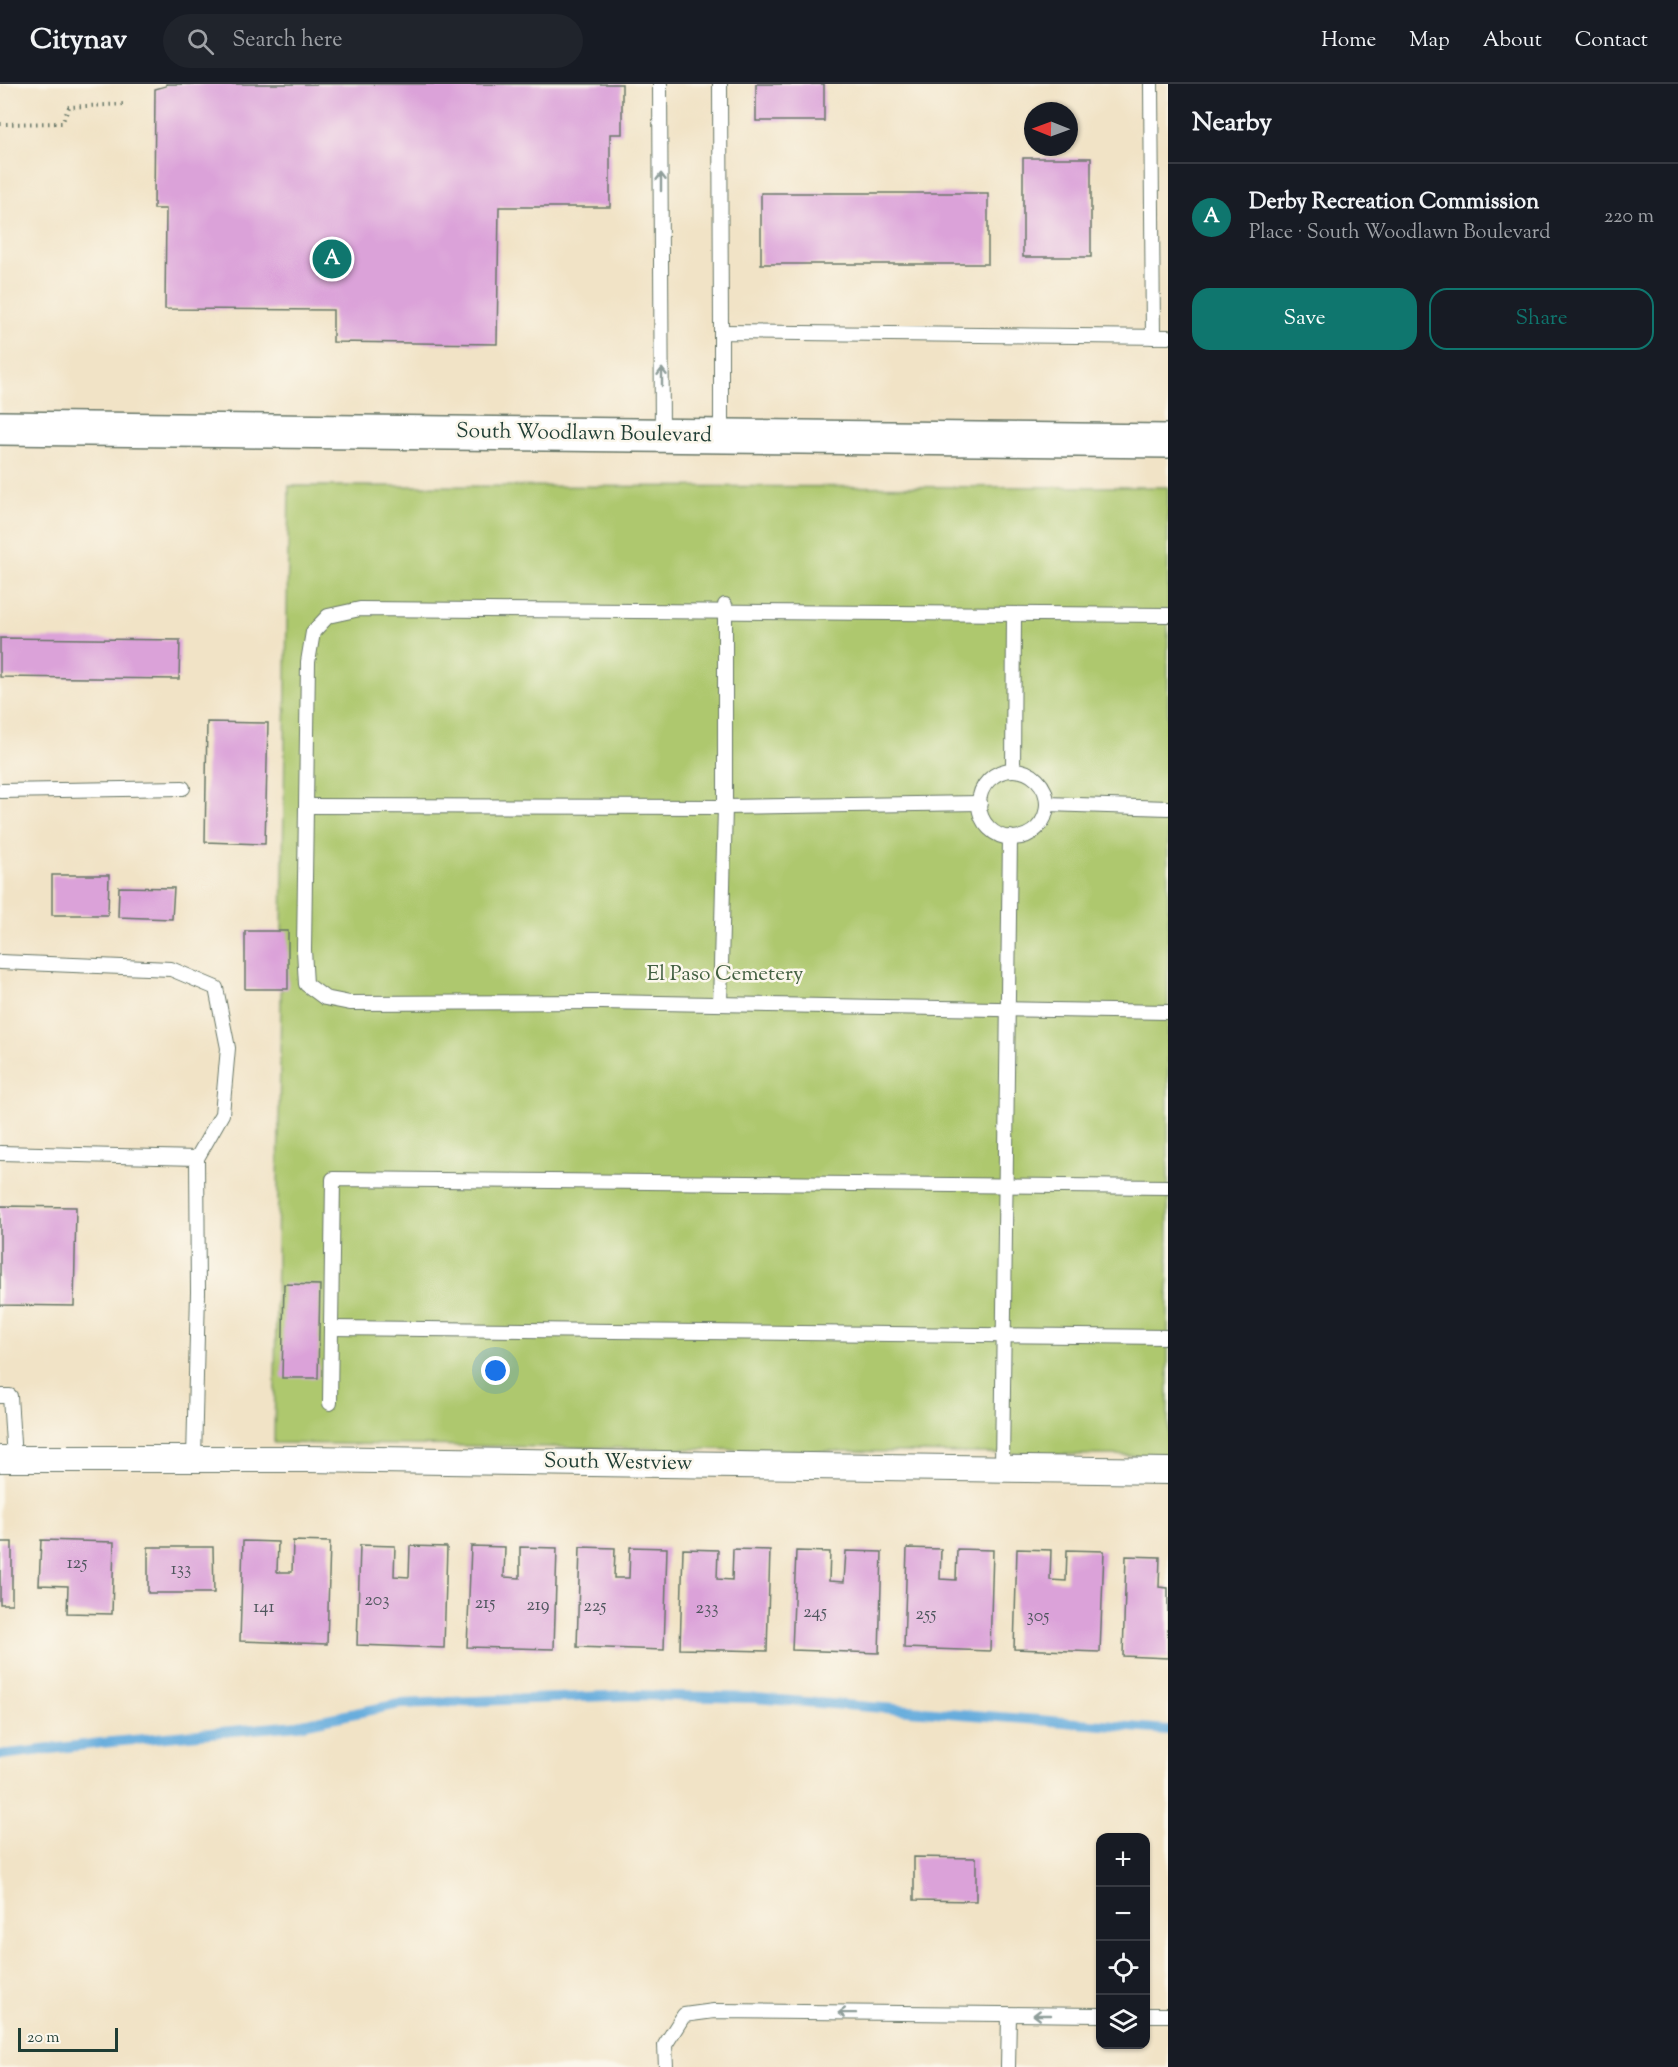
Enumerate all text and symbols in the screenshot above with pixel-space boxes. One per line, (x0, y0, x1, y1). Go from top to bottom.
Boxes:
search box (163, 14, 583, 68)
text: Citynav (30, 21, 127, 61)
icon: search (184, 25, 217, 58)
text: Search here (232, 25, 343, 57)
text: Home (1321, 26, 1376, 56)
text: Map (1409, 26, 1450, 56)
text: About (1483, 26, 1542, 56)
text: Contact (1575, 26, 1648, 56)
north arrow (1024, 102, 1078, 156)
text: Nearby (1192, 105, 1272, 142)
one-way arrow (655, 172, 666, 192)
text: Derby Recreation Commission (1249, 187, 1539, 219)
text: A (1203, 203, 1220, 232)
text: 220 m (1604, 203, 1654, 232)
text: Place · South Woodlawn Boulevard (1249, 219, 1551, 248)
pin: A (312, 236, 352, 282)
button: Save (1192, 288, 1417, 350)
button: Share (1429, 288, 1654, 350)
one-way arrow (656, 367, 668, 387)
street label: South Woodlawn Boulevard (456, 417, 712, 451)
park label: El Paso Cemetery (647, 960, 804, 990)
your location (481, 1356, 510, 1385)
street label: South Westview (543, 1447, 693, 1479)
house number: 125 (67, 1551, 87, 1577)
house number: 133 (171, 1557, 191, 1583)
house number: 203 (364, 1588, 390, 1614)
house number: 215 (475, 1591, 495, 1617)
house number: 219 (526, 1593, 550, 1619)
house number: 225 (583, 1594, 607, 1620)
house number: 141 (253, 1595, 275, 1621)
house number: 233 (696, 1596, 718, 1622)
house number: 245 (803, 1600, 827, 1626)
house number: 255 (916, 1602, 936, 1628)
house number: 305 (1027, 1604, 1049, 1630)
map controls (1096, 1833, 1150, 2049)
button: + (1096, 1833, 1150, 1887)
button: − (1096, 1887, 1150, 1941)
button: locate (1096, 1941, 1150, 1995)
button: layers (1096, 1995, 1150, 2049)
one-way arrow (838, 2007, 858, 2019)
one-way arrow (1033, 2009, 1053, 2021)
scale bar (18, 2025, 118, 2052)
text: 20 m (27, 2027, 60, 2050)

